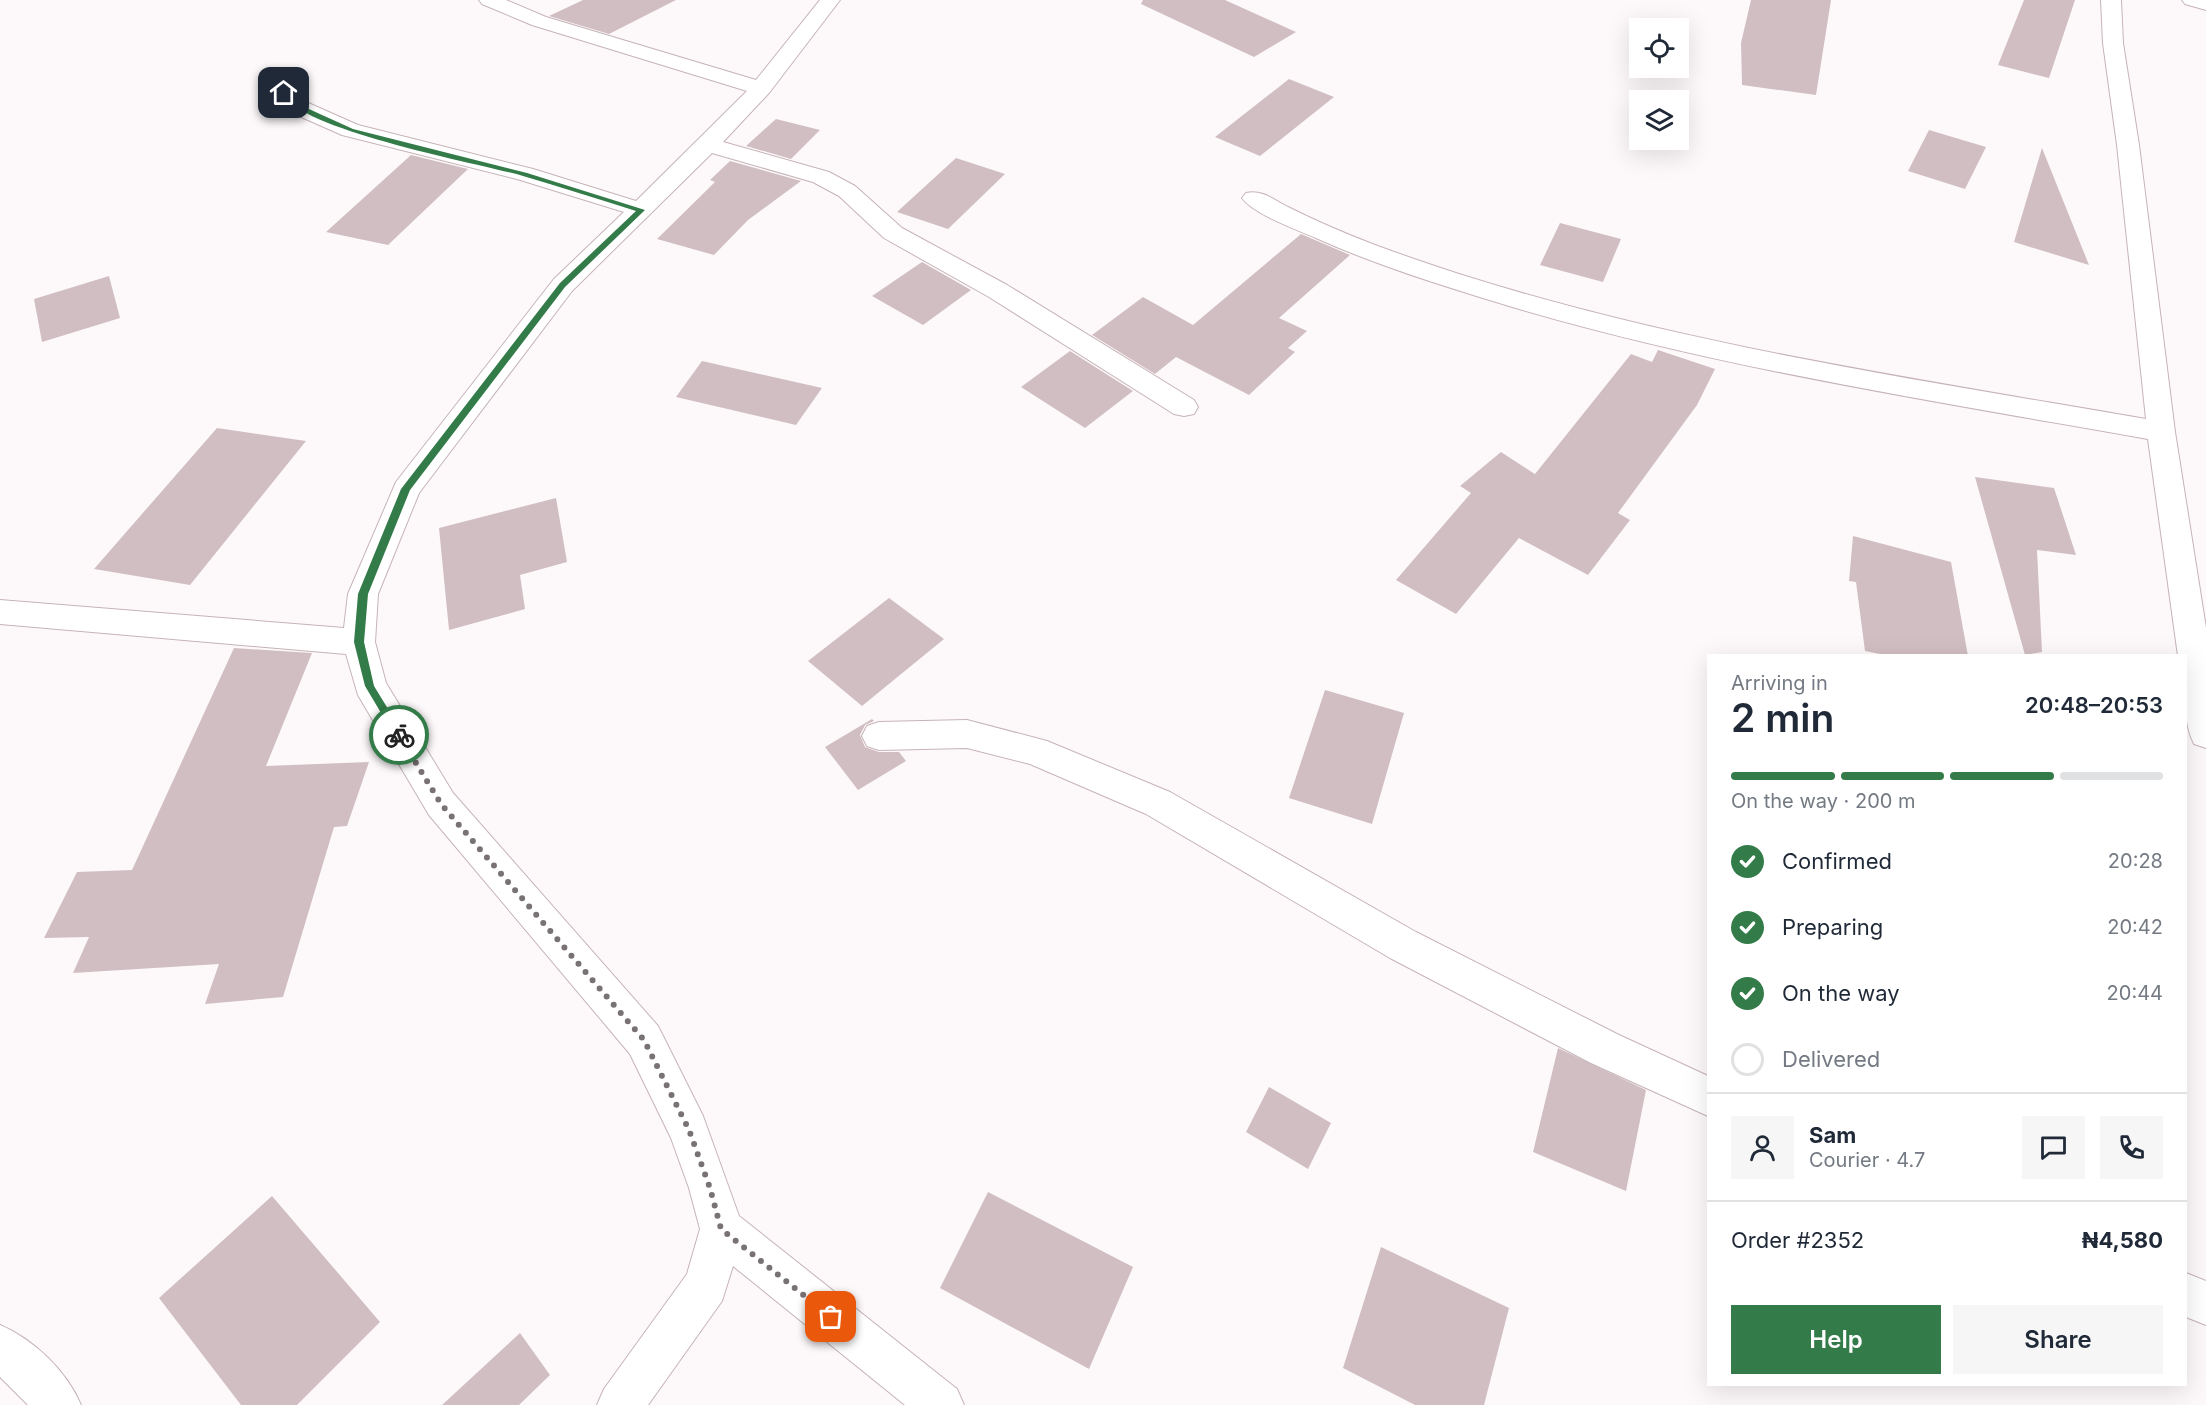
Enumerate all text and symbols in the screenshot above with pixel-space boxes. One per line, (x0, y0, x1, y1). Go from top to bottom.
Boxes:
map controls (1629, 18, 1689, 150)
button: locate (1629, 18, 1689, 78)
pin (258, 67, 309, 118)
icon: home (267, 76, 300, 109)
button: layers (1629, 90, 1689, 150)
text: Arriving in (1731, 671, 1828, 695)
text: 20:48–20:53 (2025, 692, 2163, 718)
text: 2 min (1731, 694, 1834, 741)
courier (369, 705, 429, 765)
icon: bike (383, 719, 416, 752)
text: On the way · 200 m (1731, 789, 1916, 813)
icon: check (1731, 845, 1764, 878)
text: Confirmed (1782, 848, 1892, 874)
text: 20:28 (2108, 849, 2163, 873)
icon: check (1731, 911, 1764, 944)
text: Preparing (1782, 914, 1883, 940)
text: 20:42 (2107, 915, 2163, 939)
icon: check (1731, 977, 1764, 1010)
text: On the way (1782, 980, 1900, 1006)
text: 20:44 (2107, 981, 2163, 1005)
text: Delivered (1782, 1046, 1880, 1072)
button: person (1731, 1116, 1794, 1179)
button: chat (2022, 1116, 2085, 1179)
button: phone (2100, 1116, 2163, 1179)
text: Sam (1809, 1122, 1856, 1148)
text: Courier · 4.7 (1809, 1148, 1925, 1172)
text: Order #2352 (1731, 1227, 1864, 1253)
text: ₦4,580 (2082, 1227, 2163, 1253)
pin (805, 1291, 856, 1342)
icon: bag (814, 1300, 847, 1333)
button: Help (1731, 1305, 1941, 1374)
button: Share (1953, 1305, 2163, 1374)

